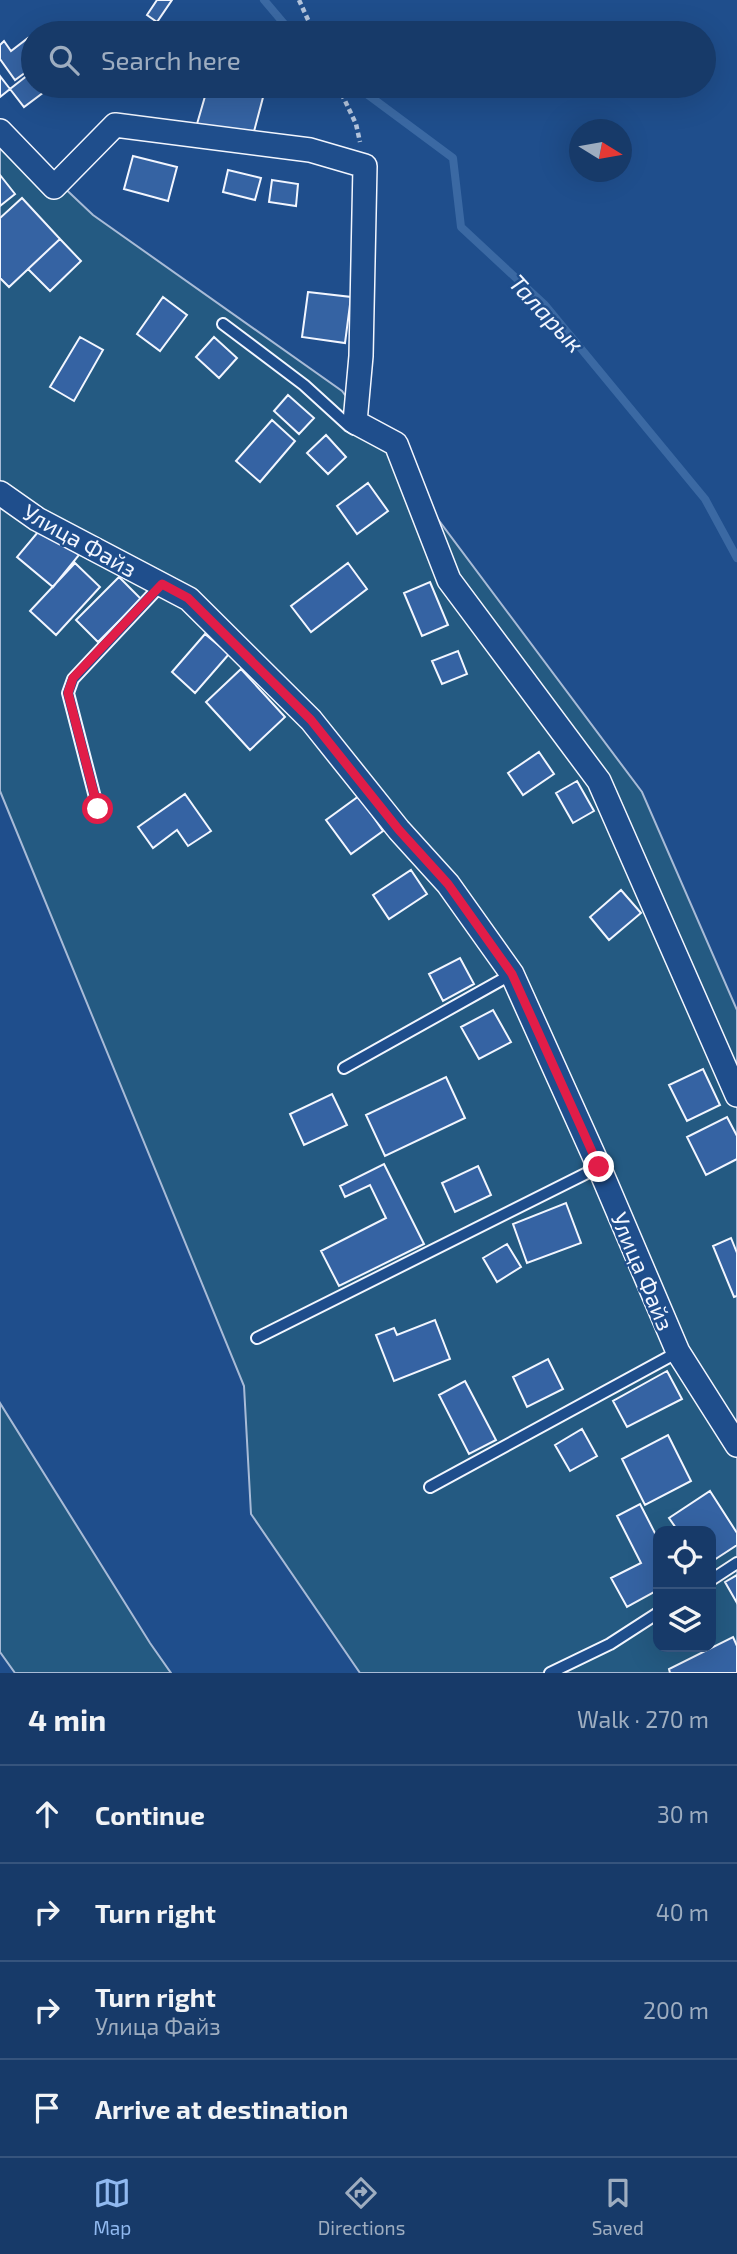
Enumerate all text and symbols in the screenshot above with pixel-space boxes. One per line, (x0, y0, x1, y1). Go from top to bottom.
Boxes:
search box (21, 21, 716, 98)
icon: search (45, 41, 83, 79)
text: Search here (101, 44, 241, 75)
north arrow (569, 119, 632, 182)
water label: Таларык (504, 268, 591, 358)
street label: Улица Файз (18, 497, 142, 583)
route start (82, 793, 113, 824)
route end (583, 1151, 614, 1182)
street label: Улица Файз (606, 1208, 680, 1334)
map controls (653, 1526, 716, 1652)
button: locate (653, 1526, 716, 1589)
button: layers (653, 1589, 716, 1652)
text: 4 min (28, 1701, 106, 1737)
text: Walk · 270 m (577, 1705, 709, 1733)
icon: ahead (28, 1795, 66, 1833)
text: Continue (95, 1799, 205, 1830)
text: 30 m (657, 1800, 709, 1828)
icon: right (28, 1893, 66, 1931)
text: Turn right (95, 1897, 216, 1928)
text: 40 m (656, 1898, 709, 1926)
text: Turn right (95, 1981, 216, 2012)
icon: right (28, 1991, 66, 2029)
text: 200 m (643, 1996, 709, 2024)
text: Улица Файз (95, 2012, 221, 2040)
icon: arrive (28, 2089, 66, 2127)
text: Arrive at destination (95, 2093, 348, 2124)
tab: Map (93, 2174, 131, 2239)
tab: Directions (318, 2174, 405, 2239)
tab: Saved (592, 2174, 644, 2239)

